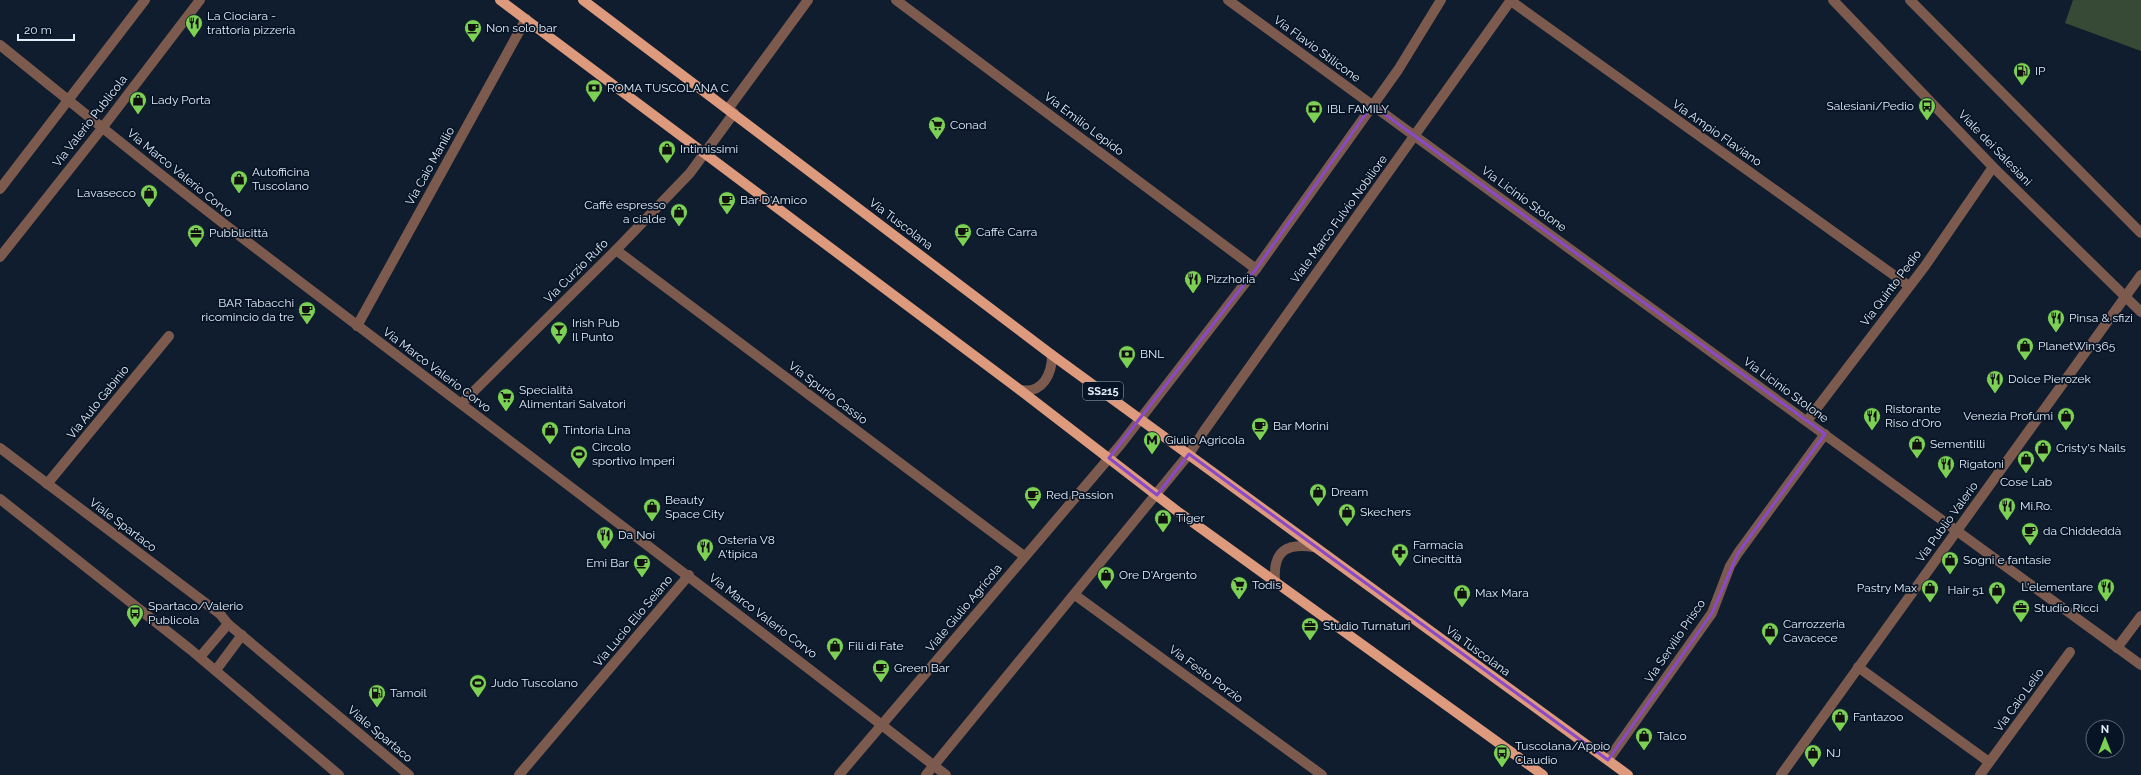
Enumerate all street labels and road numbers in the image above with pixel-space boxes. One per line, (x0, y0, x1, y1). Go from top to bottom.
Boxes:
street label: Via Flavio Stilicone (1271, 13, 1363, 85)
street label: Via Valerio Publicola (50, 72, 130, 170)
street label: Via Emilio Lepido (1042, 90, 1126, 158)
street label: Via Ampio Flaviano (1670, 97, 1764, 169)
street label: Viale dei Salesiani (1955, 107, 2035, 189)
street label: Via Caio Manilio (403, 124, 457, 208)
street label: Via Marco Valerio Corvo (124, 126, 236, 220)
street label: Viale Marco Fulvio Nobiliore (1288, 152, 1390, 286)
street label: Via Licinio Stolone (1479, 163, 1569, 235)
street label: Via Tuscolana (866, 195, 936, 253)
street label: Via Curzio Rufo (541, 236, 611, 306)
street label: Via Quinto Pedio (1858, 247, 1924, 329)
street label: Via Marco Valerio Corvo (380, 325, 494, 415)
street label: Via Licinio Stolone (1741, 354, 1831, 426)
street label: Via Spurio Cassio (786, 359, 870, 427)
street label: Via Aulo Gabinio (64, 362, 132, 442)
road number: SS215 (1083, 382, 1123, 400)
street label: Via Publio Valerio (1913, 479, 1981, 565)
street label: Viale Spartaco (87, 495, 159, 555)
street label: Viale Giulio Agricola (923, 561, 1005, 655)
street label: Via Marco Valerio Corvo (706, 571, 820, 661)
street label: Via Lucio Elio Seiano (591, 572, 675, 670)
street label: Via Servilio Prisco (1642, 597, 1708, 685)
street label: Via Tuscolana (1443, 623, 1513, 679)
street label: Via Festo Porzio (1166, 642, 1246, 706)
street label: Via Caio Lelio (1991, 666, 2047, 734)
street label: Viale Spartaco (345, 703, 415, 765)

